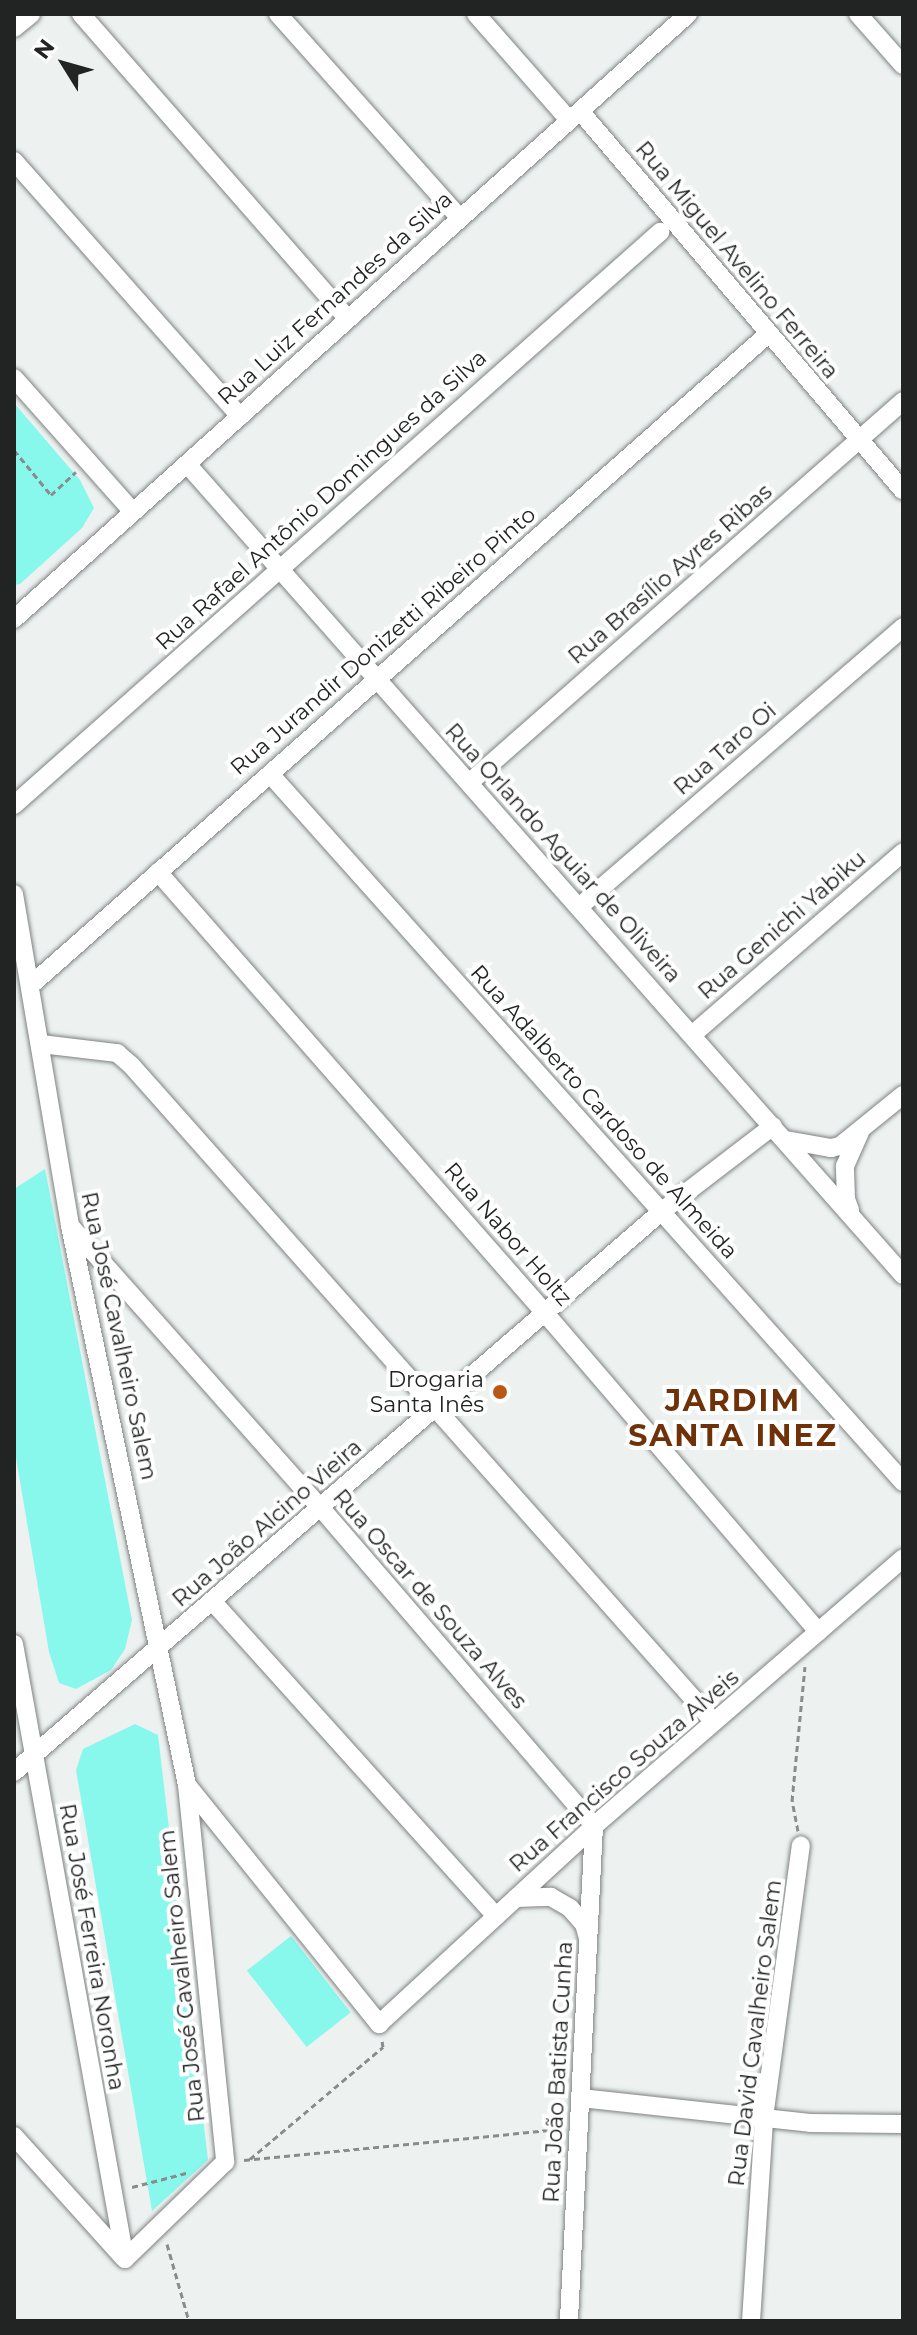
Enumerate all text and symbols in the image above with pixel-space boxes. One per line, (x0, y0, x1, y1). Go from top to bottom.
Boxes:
north arrow (24, 24, 104, 104)
text: N (28, 34, 61, 64)
street label: Rua Miguel Avelino Ferreira (630, 136, 844, 384)
street label: Rua Luiz Fernandes da Silva (212, 186, 458, 410)
street label: Rua Rafael Antônio Domingues da Silva (150, 344, 492, 656)
street label: Rua Brasílio Ayres Ribas (563, 478, 777, 670)
street label: Rua Jurandir Donizetti Ribeiro Pinto (225, 501, 541, 781)
street label: Rua Taro Oi (668, 697, 782, 801)
street label: Rua Orlando Aguiar de Oliveira (440, 718, 686, 988)
street label: Rua Genichi Yabiku (693, 845, 871, 1005)
street label: Rua Adalberto Cardoso de Almeida (465, 960, 743, 1264)
street label: Rua Nabor Holtz (439, 1157, 577, 1311)
street label: Rua José Cavalheiro Salem (76, 1190, 162, 1482)
place label: Drogaria Santa Inês (370, 1366, 484, 1418)
marker: Drogaria Santa Inês (491, 1383, 509, 1401)
district label: JARDIM SANTA INEZ (628, 1383, 838, 1454)
street label: Rua João Alcino Vieira (167, 1434, 367, 1612)
street label: Rua Oscar de Souza Alves (328, 1484, 532, 1714)
street label: Rua Francisco Souza Alveis (504, 1664, 744, 1878)
street label: Rua José Ferreira Noronha (54, 1802, 130, 2092)
street label: Rua José Cavalheiro Salem (154, 1828, 210, 2124)
street label: Rua David Cavalheiro Salem (723, 1878, 787, 2188)
street label: Rua João Batista Cunha (538, 1941, 578, 2203)

